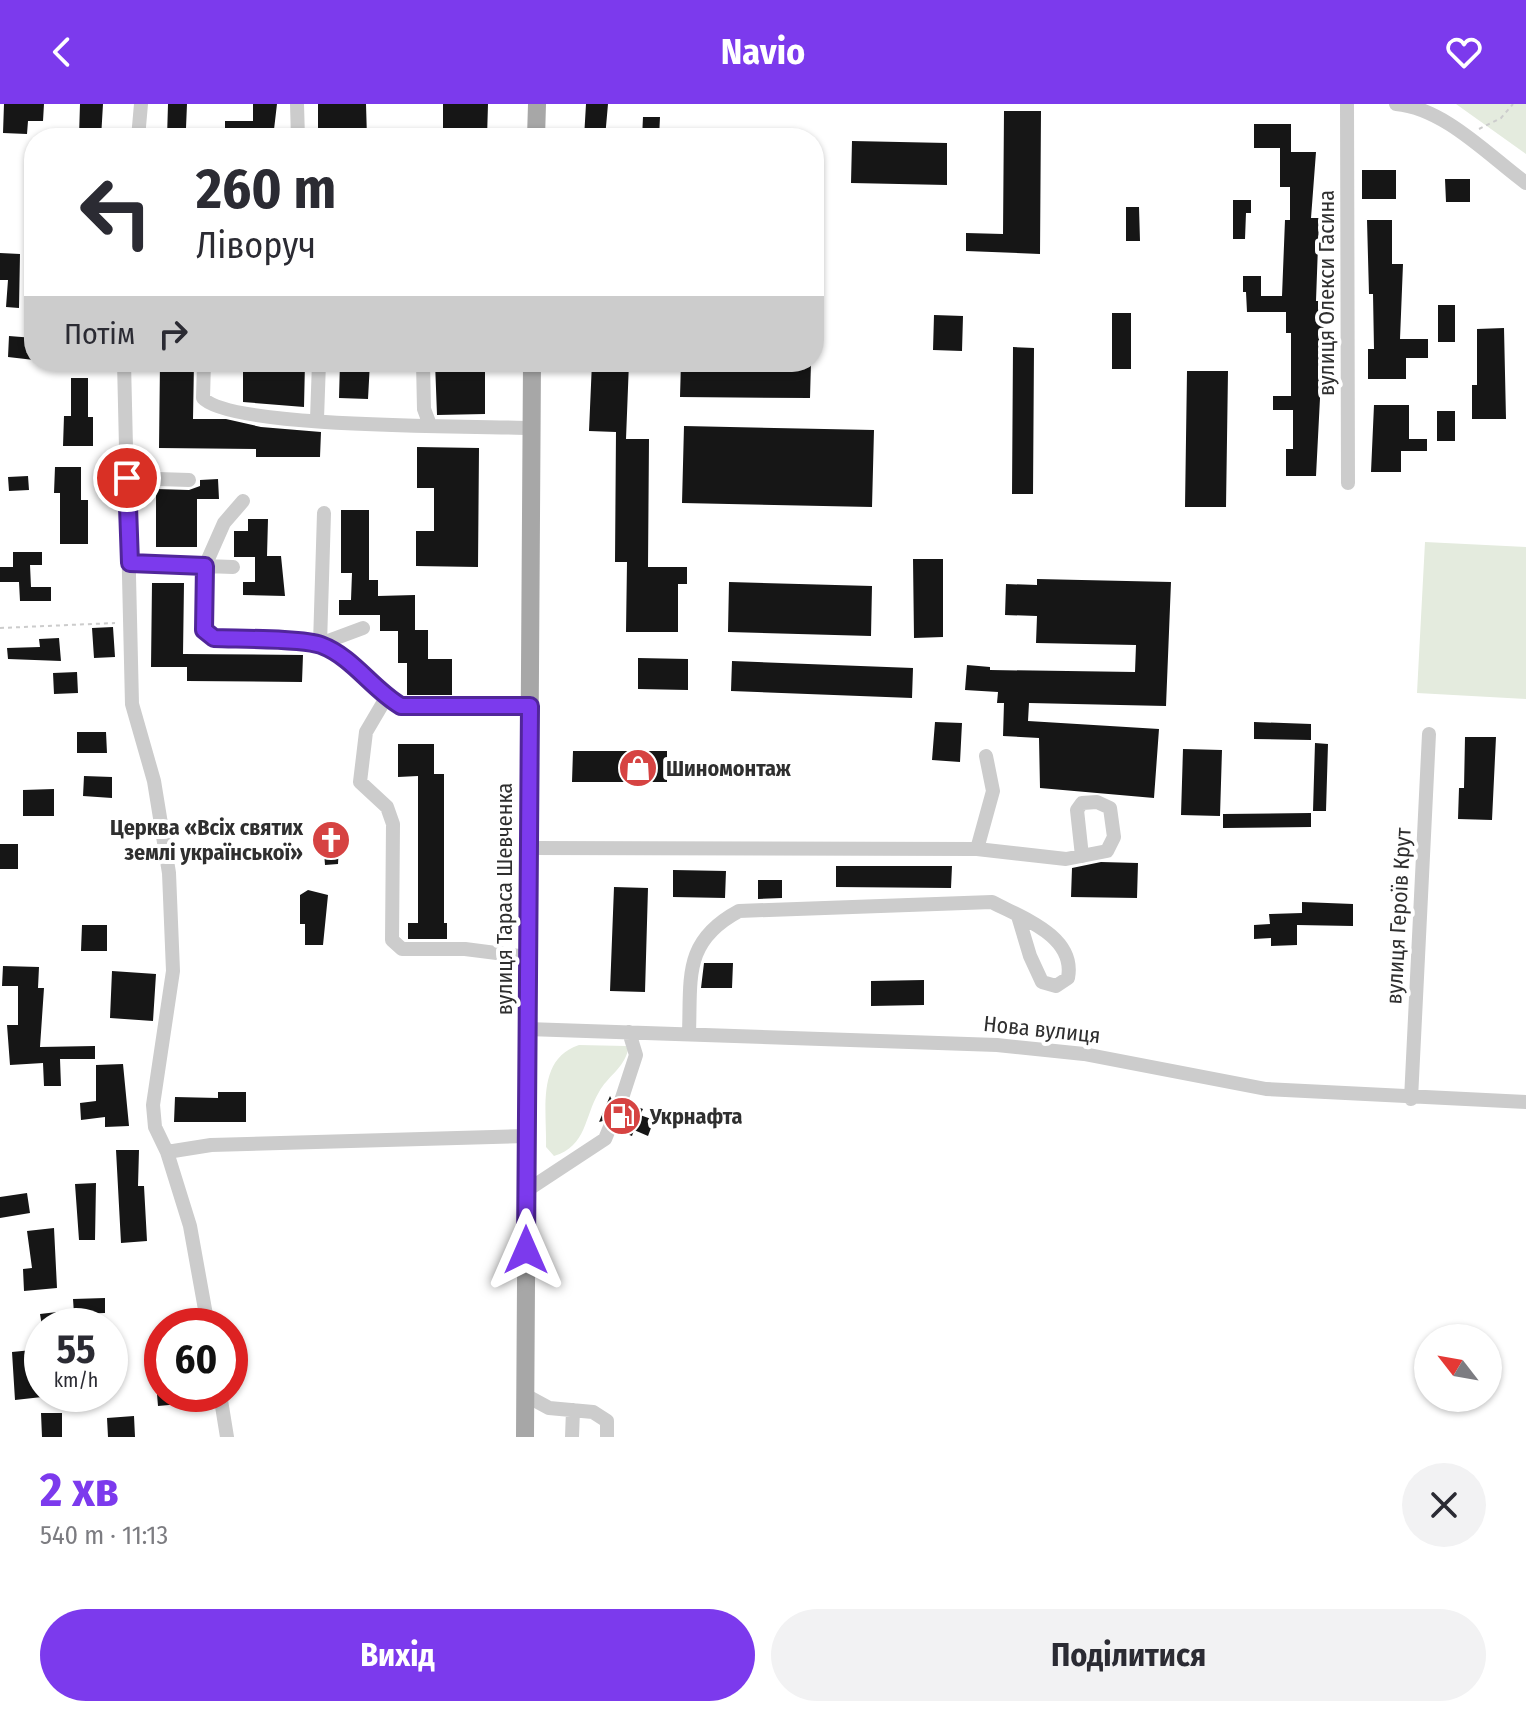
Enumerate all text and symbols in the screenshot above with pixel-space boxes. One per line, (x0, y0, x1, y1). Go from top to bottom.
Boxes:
icon: back (40, 30, 84, 74)
text: Navio (721, 30, 805, 74)
icon: heart (1442, 30, 1486, 74)
text: 260 m (196, 156, 336, 223)
icon: left (64, 160, 168, 264)
street label: вулиця Олекси Гасина (1313, 190, 1340, 396)
text: Ліворуч (196, 224, 316, 268)
icon: right (151, 312, 195, 356)
text: Потім (64, 316, 135, 352)
pin (93, 444, 161, 512)
icon: arrive (105, 456, 149, 500)
shop icon: Шиномонтаж (617, 747, 659, 789)
place label: Шиномонтаж (666, 755, 792, 782)
street label: вулиця Тараса Шевченка (491, 783, 518, 1015)
place label: Церква «Всіх святих землі української» (110, 814, 304, 866)
church icon: Церква «Всіх святих землі української» (310, 819, 352, 861)
street label: вулиця Героїв Крут (1380, 827, 1417, 1005)
street label: Нова вулиця (982, 1010, 1102, 1049)
fuel station icon: Укрнафта (601, 1095, 643, 1137)
place label: Укрнафта (649, 1103, 742, 1130)
position arrow (484, 1208, 568, 1292)
speed limit sign: 60 (144, 1308, 248, 1412)
north arrow (1414, 1324, 1502, 1412)
map controls (1414, 1324, 1502, 1412)
text: 55 (56, 1326, 96, 1374)
text: km/h (54, 1368, 98, 1392)
text: 2 хв (40, 1461, 119, 1519)
button: close (1402, 1463, 1486, 1547)
text: 540 m · 11:13 (40, 1520, 168, 1551)
button: Вихід (40, 1609, 755, 1701)
button: Поділитися (771, 1609, 1486, 1701)

